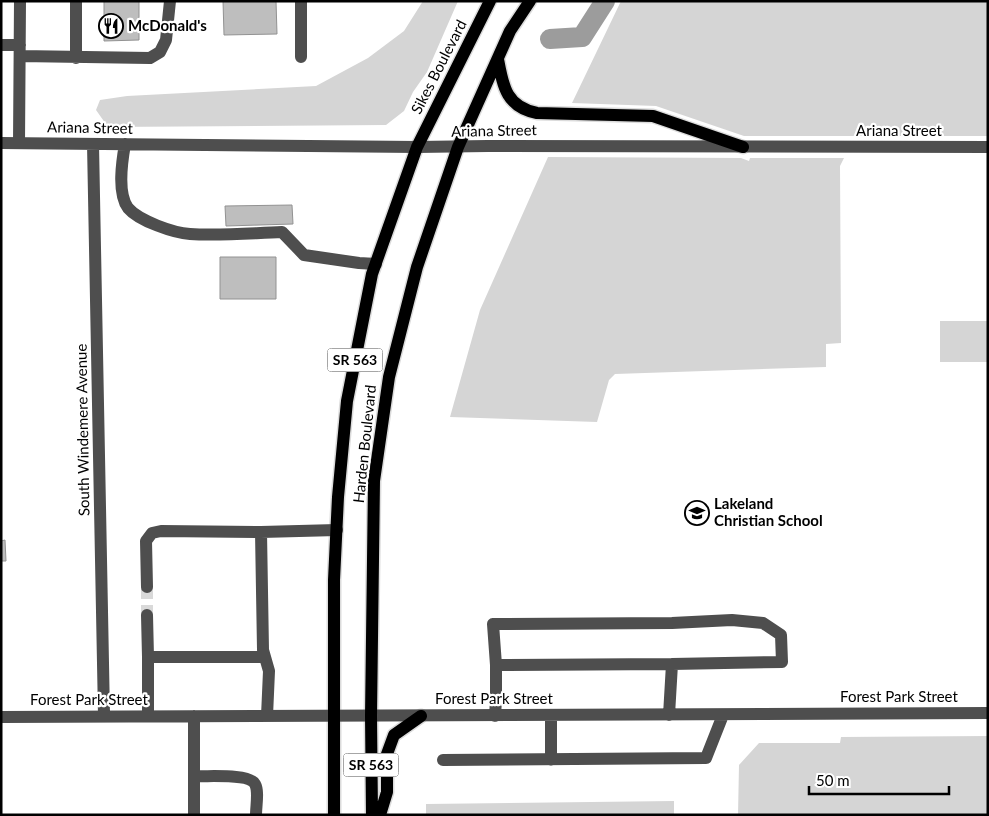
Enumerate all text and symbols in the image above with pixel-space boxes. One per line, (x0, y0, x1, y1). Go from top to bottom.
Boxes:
restaurant icon: McDonald's (98, 13, 124, 39)
place label: McDonald's (128, 16, 207, 34)
street label: Sikes Boulevard (407, 16, 470, 117)
street label: Ariana Street (47, 117, 134, 137)
street label: Ariana Street (451, 120, 538, 140)
street label: Ariana Street (856, 121, 943, 139)
street label: South Windemere Avenue (71, 344, 93, 516)
road number: SR 563 (328, 348, 382, 372)
street label: Harden Boulevard (349, 384, 379, 504)
place label: Lakeland Christian School (714, 494, 823, 529)
school or university icon: Lakeland Christian School (684, 500, 710, 526)
street label: Forest Park Street (840, 687, 958, 705)
street label: Forest Park Street (435, 689, 553, 707)
street label: Forest Park Street (30, 690, 148, 708)
road number: SR 563 (344, 754, 398, 776)
scale bar (809, 764, 949, 796)
text: 50 m (816, 771, 850, 789)

